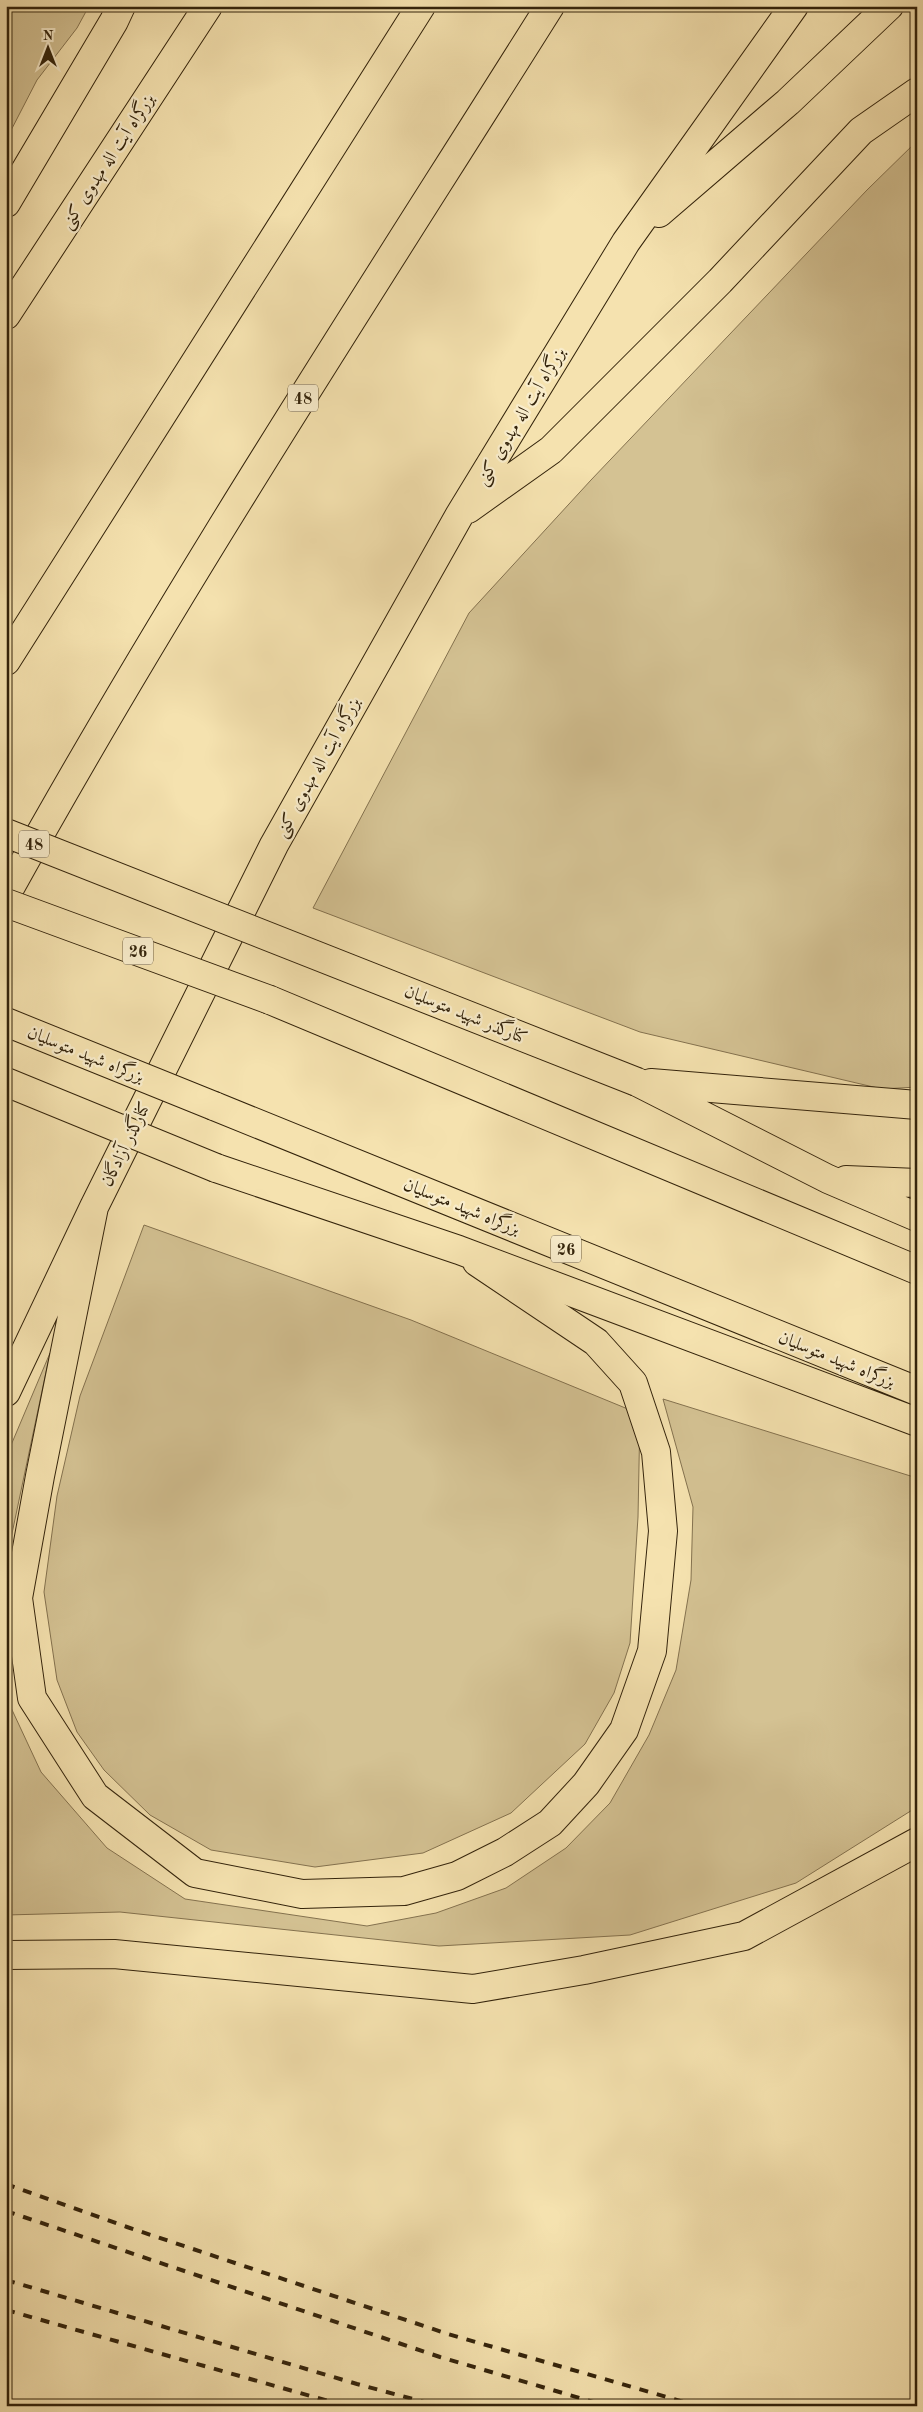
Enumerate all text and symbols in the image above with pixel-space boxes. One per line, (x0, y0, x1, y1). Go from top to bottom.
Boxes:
north arrow (22, 22, 72, 72)
text: N (43, 29, 54, 43)
street label: بزرگراه آیت اله مهدوی کنی (54, 89, 161, 234)
street label: بزرگراه آیت اله مهدوی کنی (469, 343, 572, 490)
road number: 48 (288, 384, 318, 412)
street label: بزرگراه آیت اله مهدوی کنی (268, 692, 366, 842)
road number: 48 (19, 831, 49, 858)
road number: 26 (123, 938, 153, 964)
street label: کنارگذر شهید متوسلیان (401, 978, 531, 1050)
street label: بزرگراه شهید متوسلیان (24, 1020, 148, 1088)
street label: کنارگذر آزادگان (93, 1097, 155, 1190)
street label: بزرگراه شهید متوسلیان (400, 1172, 524, 1240)
road number: 26 (551, 1236, 581, 1262)
street label: بزرگراه شهید متوسلیان (775, 1325, 899, 1393)

